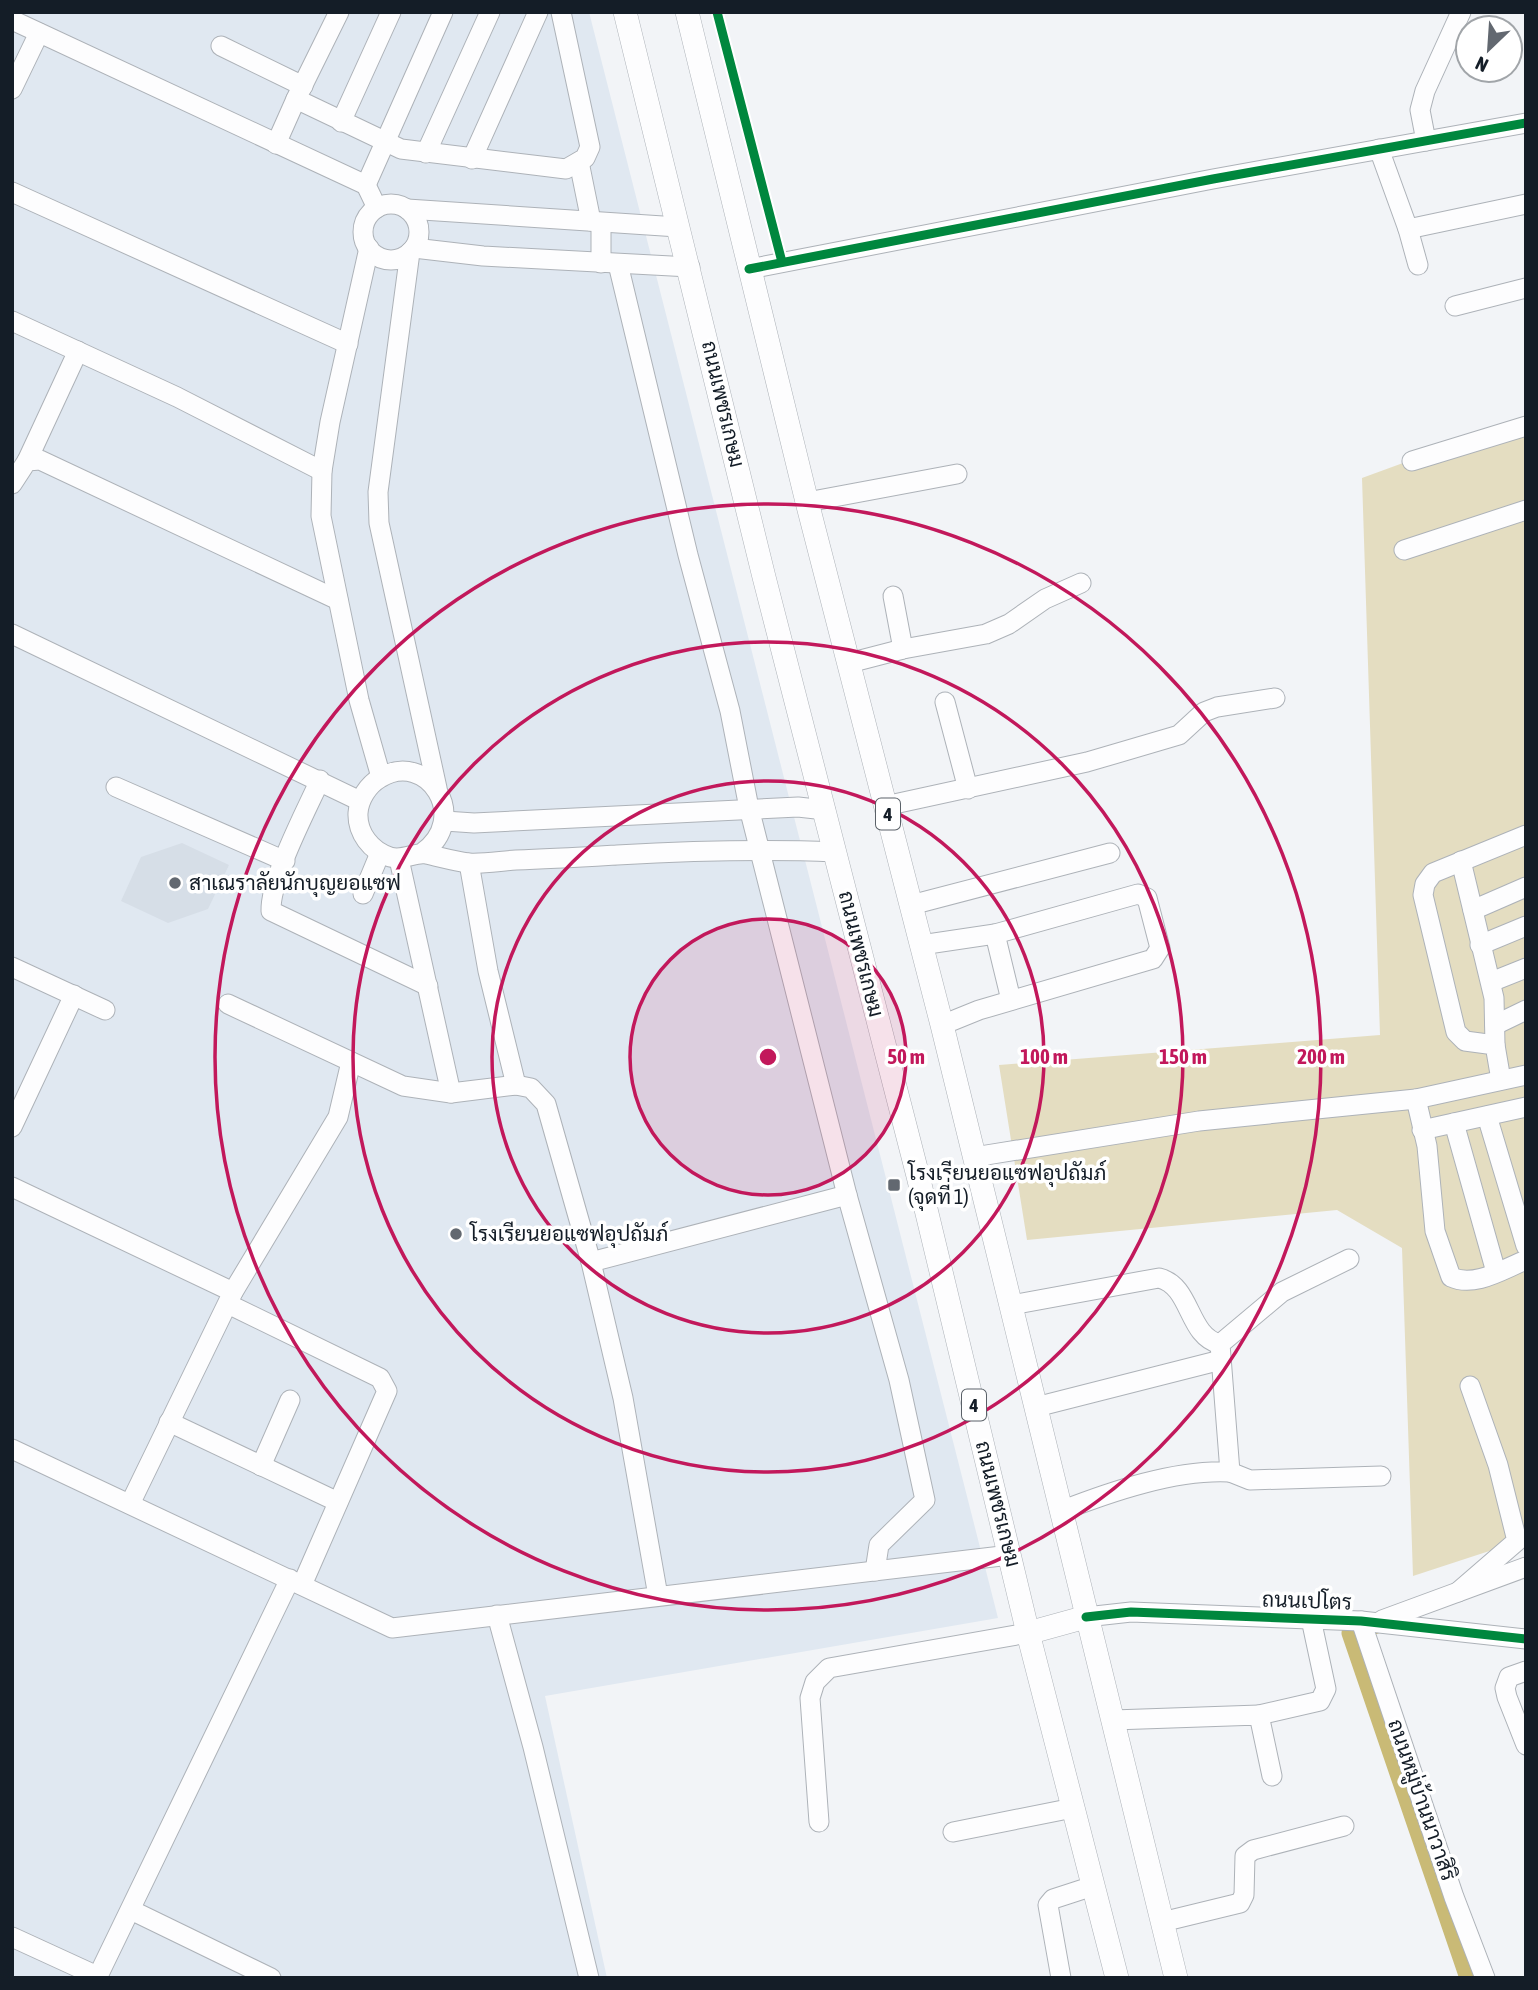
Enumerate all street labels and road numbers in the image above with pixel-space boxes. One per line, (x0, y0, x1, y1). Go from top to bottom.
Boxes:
street label: ถนนเพชรเกษม (698, 338, 750, 469)
road number: 4 (876, 799, 900, 830)
street label: ถนนเพชรเกษม (835, 888, 889, 1019)
road number: 4 (962, 1390, 986, 1420)
street label: ถนนเพชรเกษม (972, 1438, 1026, 1569)
street label: ถนนเปโตร (1262, 1586, 1352, 1614)
street label: ถนนหมู่บ้านนาวาสิริ (1380, 1716, 1462, 1885)

